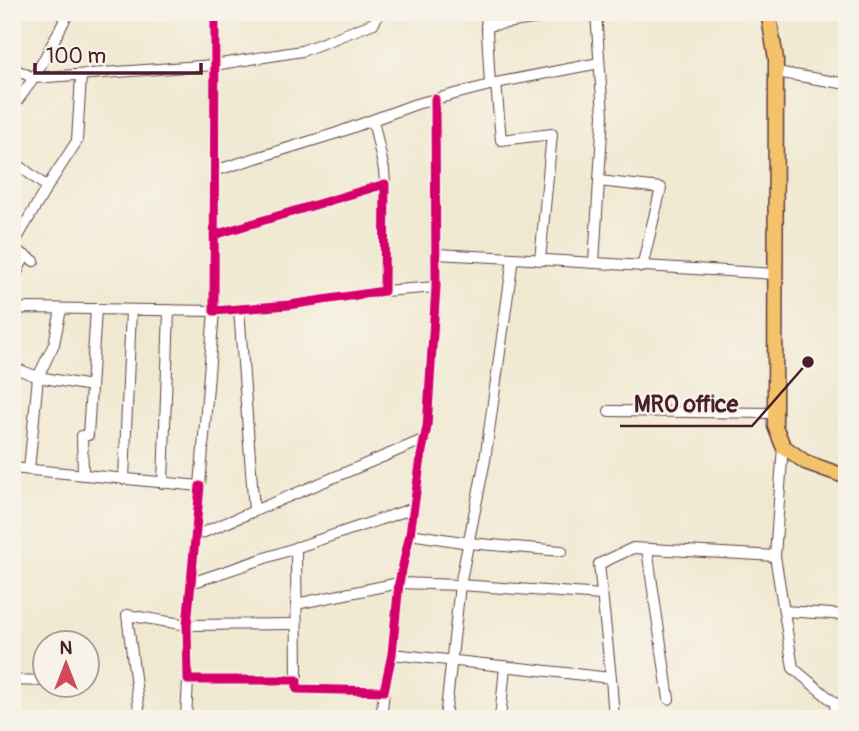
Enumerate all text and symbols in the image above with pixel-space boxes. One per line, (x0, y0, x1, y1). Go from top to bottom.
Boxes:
scale bar (35, 32, 201, 76)
text: 100 m (46, 43, 106, 70)
callout: MRO office (620, 382, 752, 426)
text: MRO office (634, 390, 739, 419)
north arrow (32, 630, 102, 700)
text: N (60, 636, 73, 660)

